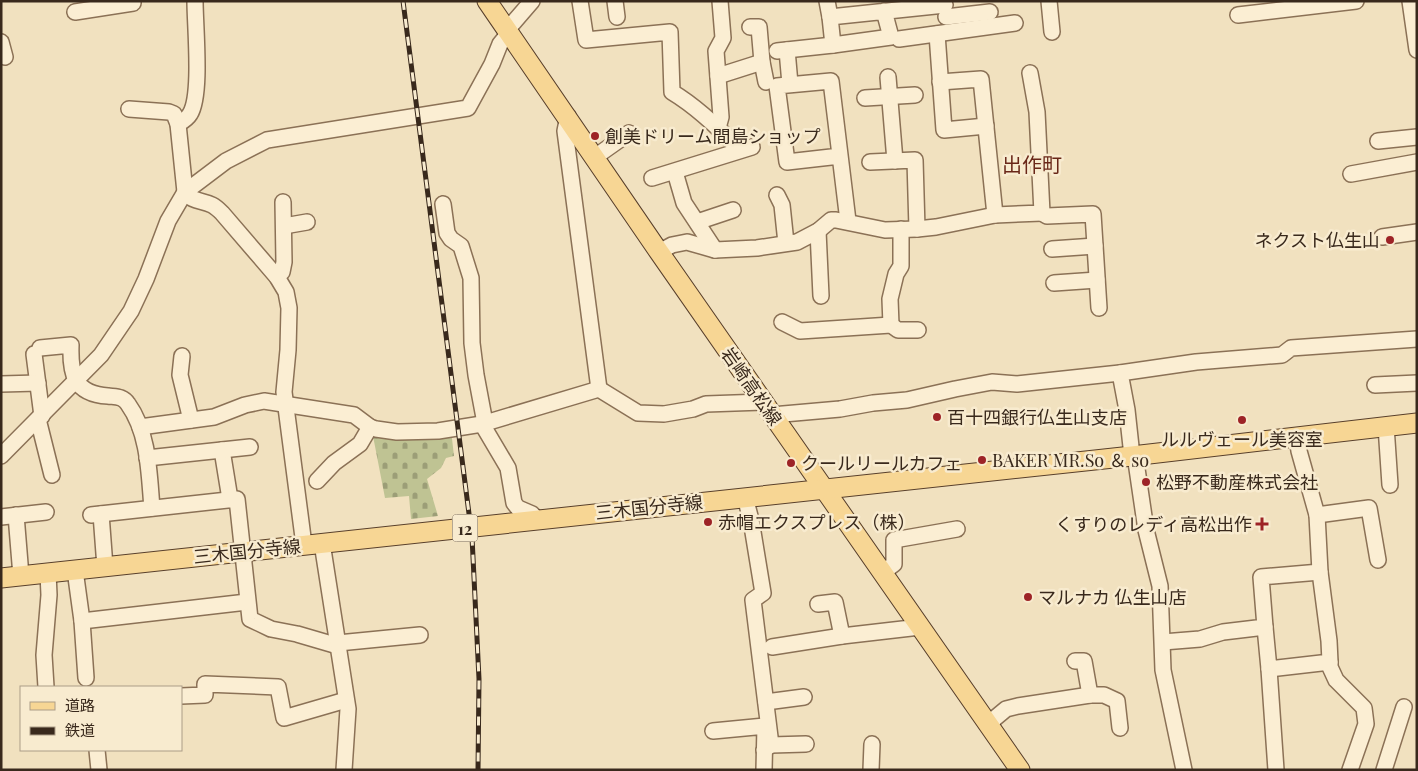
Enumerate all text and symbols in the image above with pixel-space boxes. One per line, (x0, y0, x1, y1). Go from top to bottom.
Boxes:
place label: 創美ドリーム間島ショップ (605, 124, 820, 148)
marker: 創美ドリーム間島ショップ (589, 130, 601, 142)
district label: 出作町 (1002, 150, 1062, 177)
place label: ネクスト仏生山 (1255, 228, 1380, 252)
marker: ネクスト仏生山 (1384, 234, 1396, 246)
street label: 岩崎高松線 (716, 342, 788, 430)
place label: 百十四銀行仏生山支店 (947, 405, 1127, 429)
marker: 百十四銀行仏生山支店 (931, 411, 943, 423)
marker: ルルヴェール美容室 (1236, 414, 1248, 426)
place label: ルルヴェール美容室 (1161, 427, 1323, 451)
place label: BAKER MR.So ＆ so (992, 448, 1149, 472)
place label: クールリールカフェ (801, 451, 962, 475)
marker: BAKER MR.So ＆ so (976, 454, 988, 466)
marker: クールリールカフェ (785, 457, 797, 469)
place label: 松野不動産株式会社 (1156, 470, 1318, 494)
marker: 松野不動産株式会社 (1140, 476, 1152, 488)
street label: 三木国分寺線 (594, 489, 704, 525)
place label: 赤帽エクスプレス（株） (718, 510, 915, 534)
place label: くすりのレディ高松出作 (1055, 512, 1252, 536)
road number: 12 (452, 514, 478, 542)
marker: 赤帽エクスプレス（株） (702, 516, 714, 528)
marker: くすりのレディ高松出作 (1256, 518, 1268, 530)
street label: 三木国分寺線 (192, 533, 302, 569)
place label: マルナカ 仏生山店 (1038, 585, 1186, 609)
marker: マルナカ 仏生山店 (1022, 591, 1034, 603)
legend (20, 686, 182, 751)
text: 道路 (65, 695, 95, 715)
text: 鉄道 (65, 720, 95, 740)

